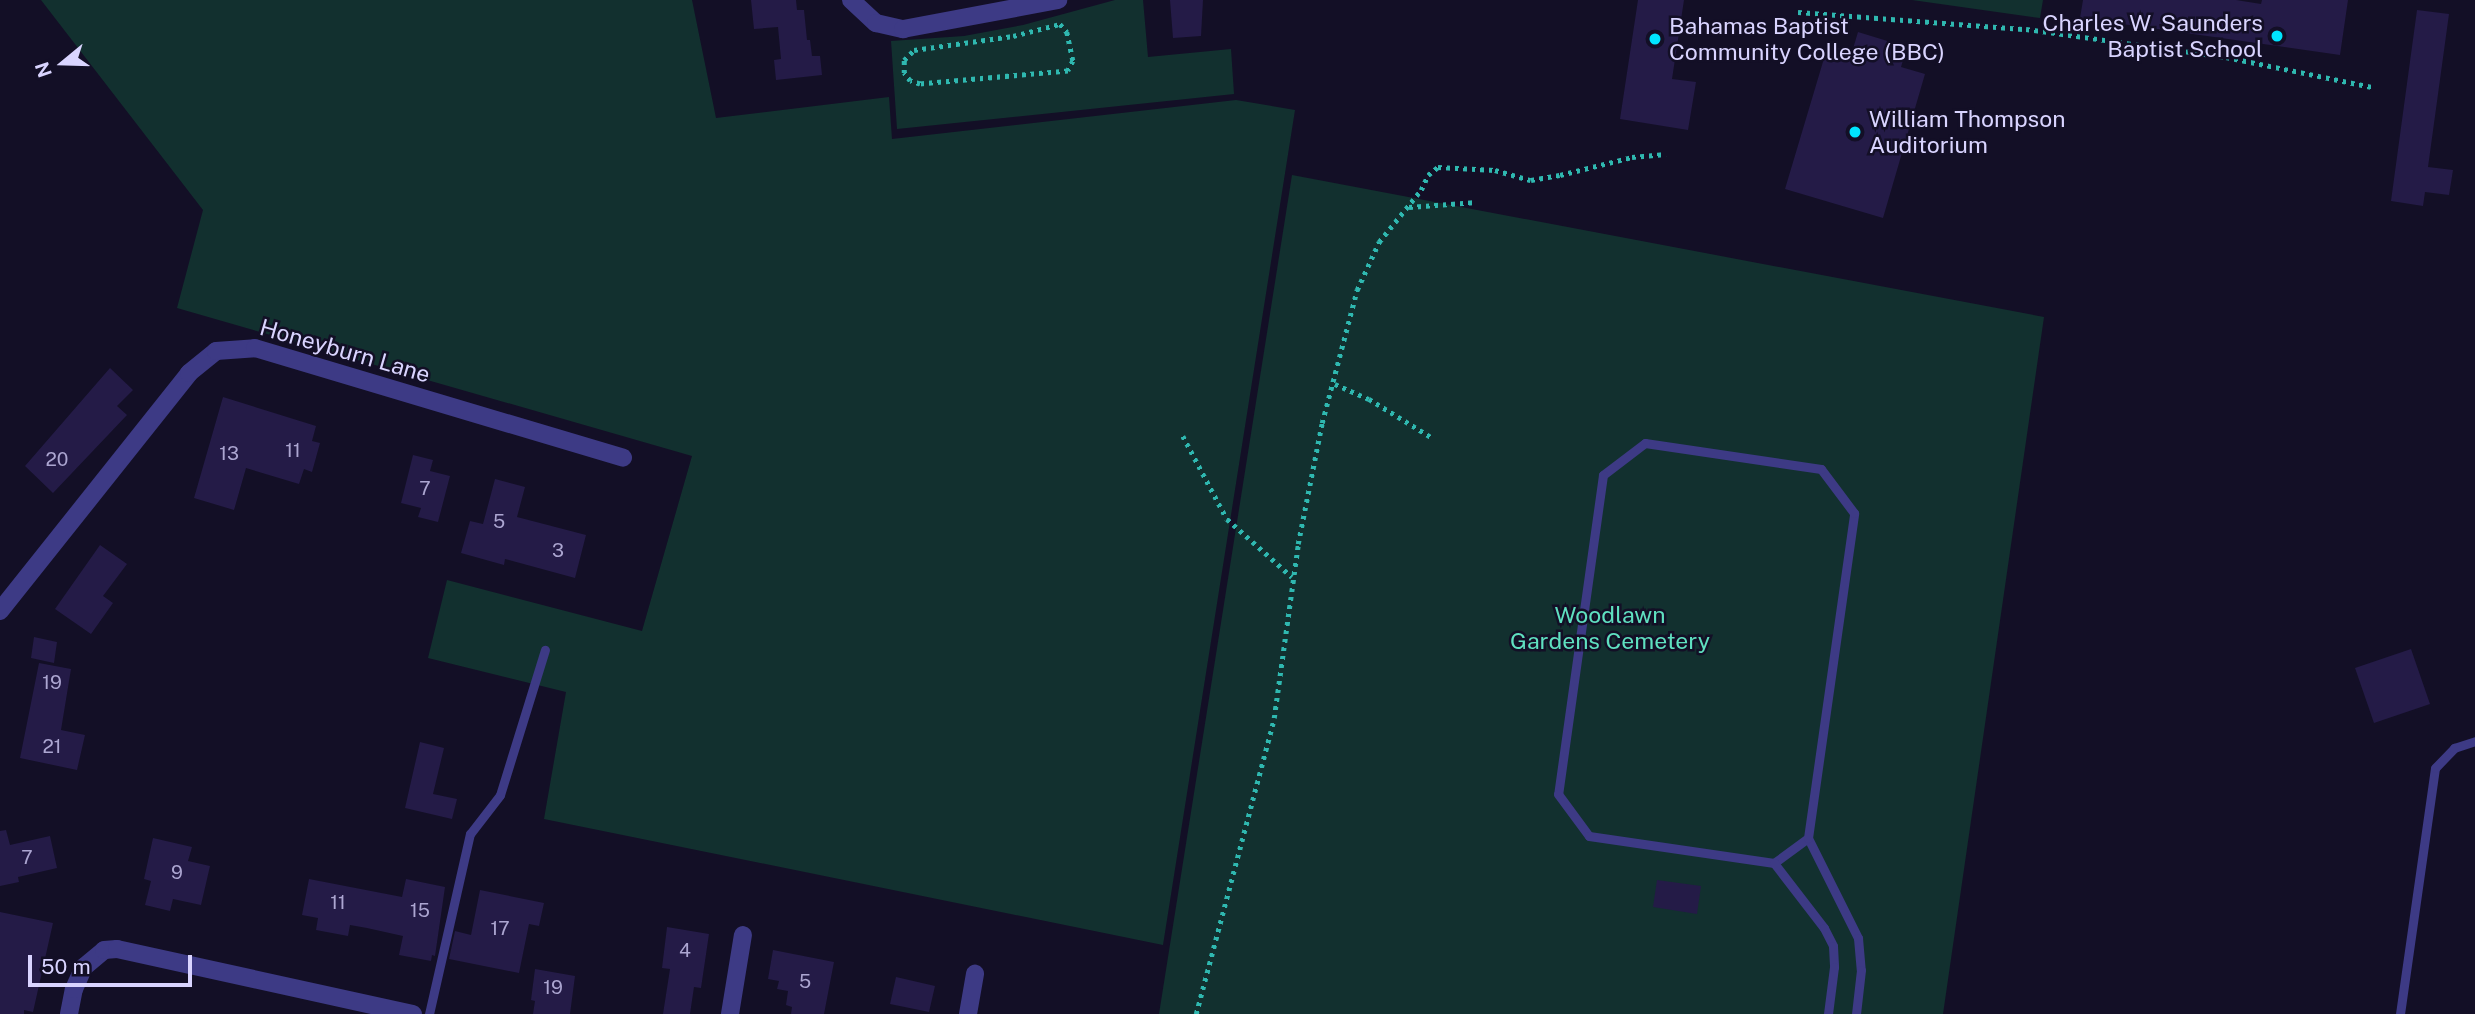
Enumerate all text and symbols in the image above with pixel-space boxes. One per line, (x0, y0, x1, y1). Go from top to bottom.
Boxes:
place label: Charles W. Saunders Baptist School (2042, 9, 2263, 63)
place label: Bahamas Baptist Community College (BBC) (1669, 12, 1945, 66)
north arrow (28, 28, 98, 98)
marker: Charles W. Saunders Baptist School (2269, 28, 2285, 44)
marker: Bahamas Baptist Community College (BBC) (1647, 31, 1663, 47)
text: N (30, 59, 56, 80)
place label: William Thompson Auditorium (1869, 105, 2065, 159)
marker: William Thompson Auditorium (1847, 124, 1863, 140)
street label: Honeyburn Lane (257, 313, 433, 389)
house number: 11 (285, 440, 301, 462)
house number: 13 (219, 443, 239, 465)
house number: 20 (46, 449, 68, 471)
house number: 7 (419, 478, 431, 500)
house number: 5 (493, 511, 505, 533)
house number: 3 (552, 540, 564, 562)
park label: Woodlawn Gardens Cemetery (1510, 601, 1710, 655)
house number: 19 (42, 672, 62, 694)
house number: 21 (42, 736, 62, 758)
house number: 7 (21, 847, 33, 869)
house number: 9 (171, 862, 183, 884)
house number: 11 (330, 892, 346, 914)
house number: 15 (410, 900, 430, 922)
house number: 17 (490, 918, 510, 940)
scale bar (32, 940, 196, 984)
house number: 4 (679, 940, 691, 962)
text: 50 m (41, 954, 91, 979)
house number: 5 (799, 971, 811, 993)
house number: 19 (543, 977, 563, 999)

